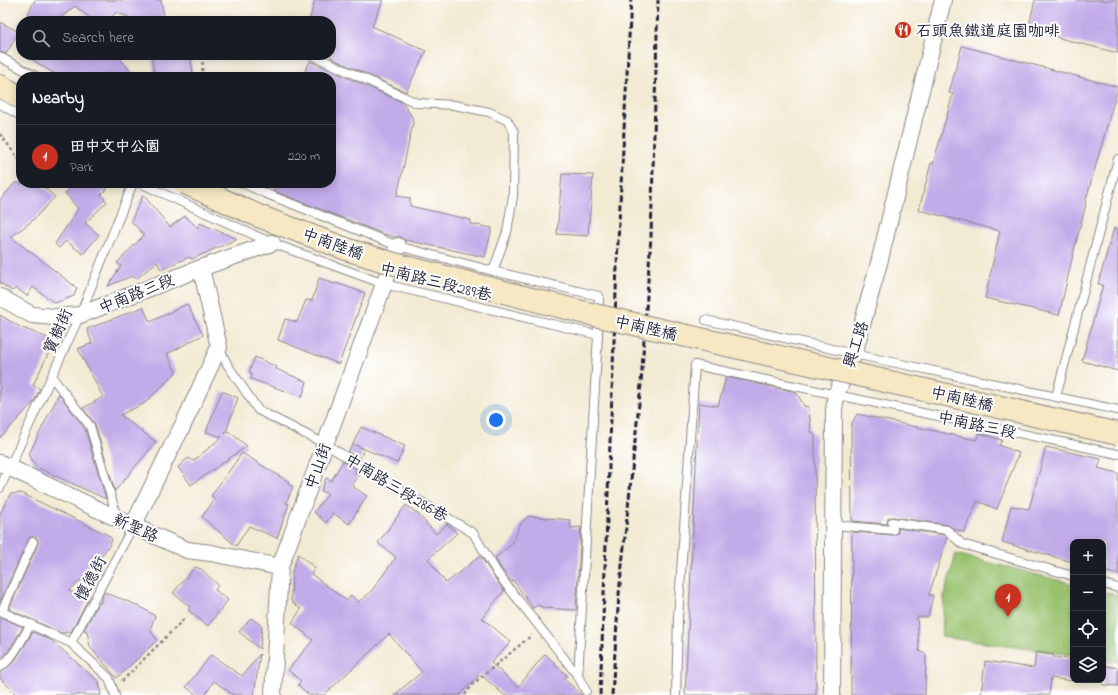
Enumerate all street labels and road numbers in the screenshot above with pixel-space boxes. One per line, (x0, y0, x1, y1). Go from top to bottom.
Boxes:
street label: 中南陸橋 (298, 223, 366, 267)
street label: 中南路三段289巷 (377, 257, 494, 308)
street label: 中南路三段 (95, 269, 178, 321)
street label: 寶樹街 (38, 305, 80, 359)
street label: 中南陸橋 (612, 310, 679, 348)
street label: 興工路 (838, 318, 876, 371)
street label: 中南陸橋 (928, 381, 995, 419)
street label: 中南路三段 (935, 406, 1018, 446)
street label: 中山街 (299, 440, 338, 493)
street label: 中南路三段286巷 (340, 448, 452, 529)
street label: 新聖路 (108, 508, 162, 550)
street label: 懷德街 (70, 552, 114, 606)

